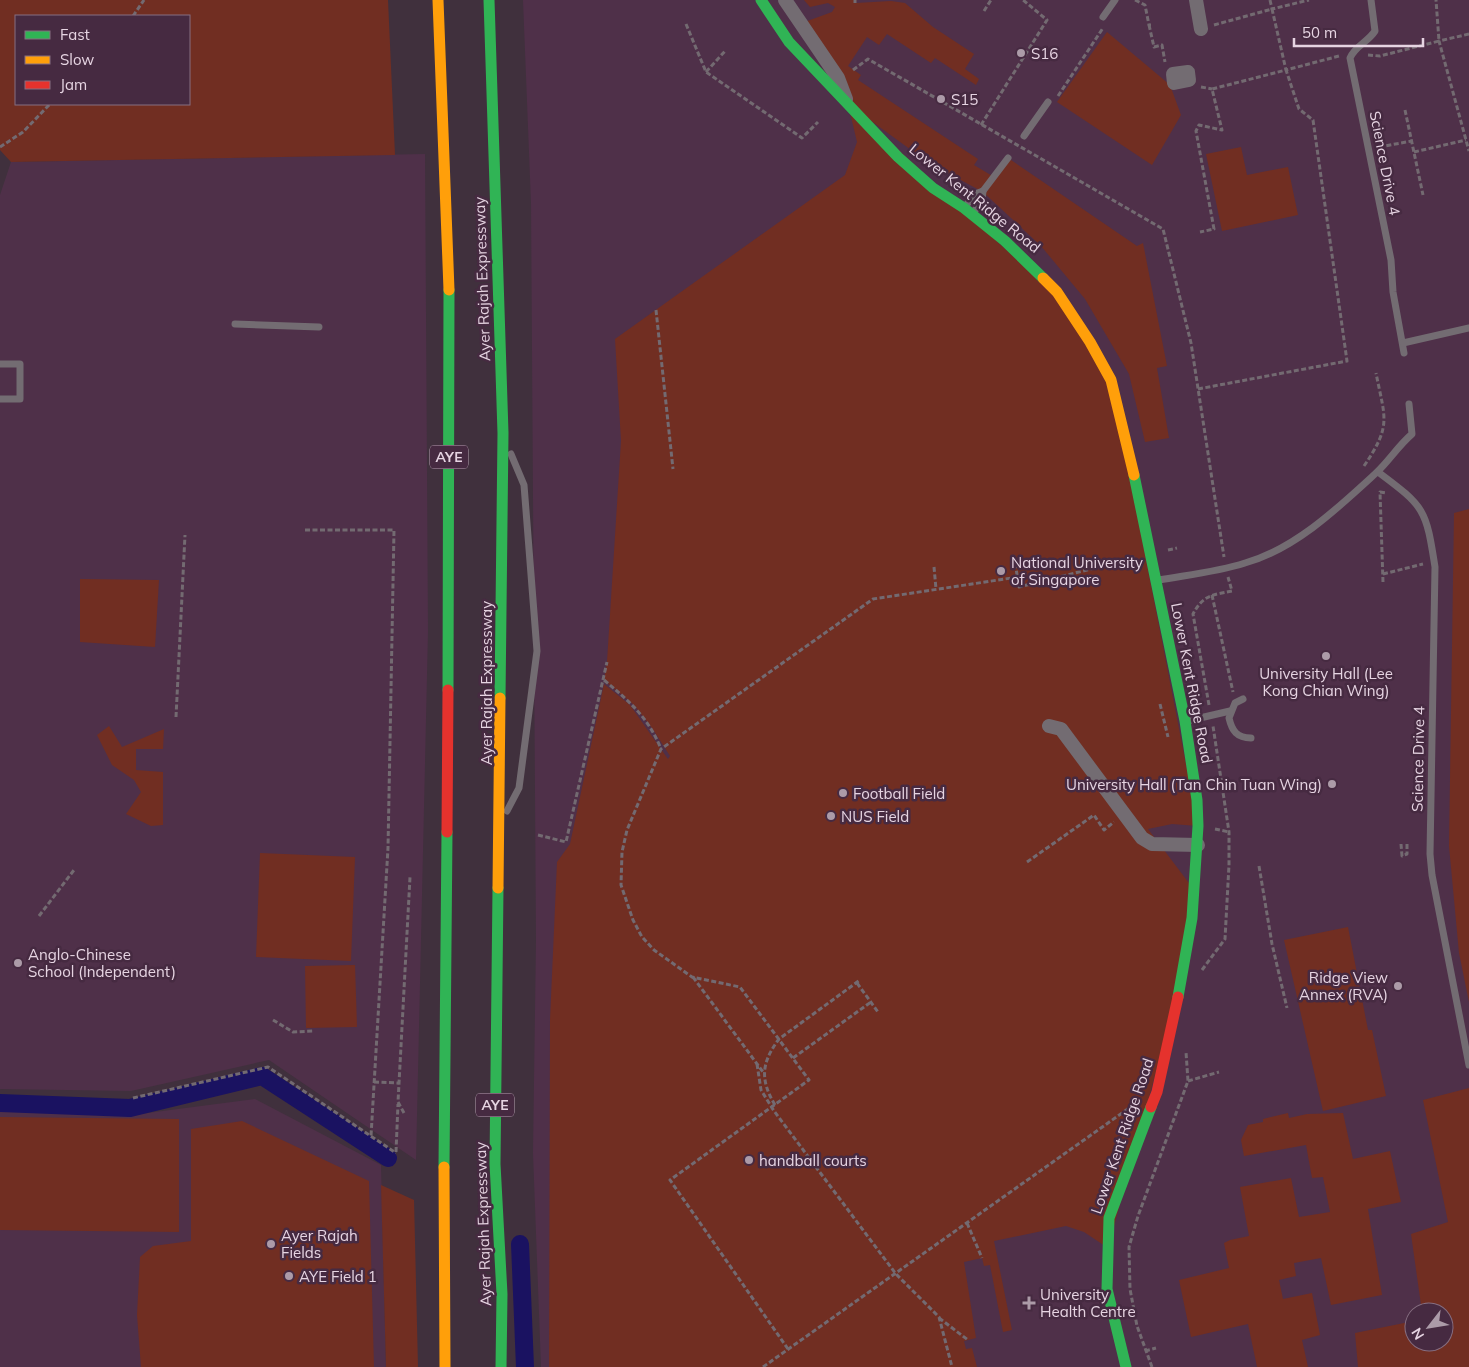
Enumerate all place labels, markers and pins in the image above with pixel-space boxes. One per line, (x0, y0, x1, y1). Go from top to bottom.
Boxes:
place label: S16 (1031, 44, 1058, 63)
marker: S16 (1015, 47, 1027, 59)
place label: S15 (951, 90, 978, 109)
marker: S15 (935, 93, 947, 105)
place label: National University of Singapore (1011, 553, 1143, 589)
marker: National University of Singapore (995, 565, 1007, 577)
marker: University Hall (Lee Kong Chian Wing) (1320, 650, 1332, 662)
place label: University Hall (Lee Kong Chian Wing) (1259, 664, 1393, 700)
place label: University Hall (Tan Chin Tuan Wing) (1066, 775, 1322, 794)
marker: University Hall (Tan Chin Tuan Wing) (1326, 778, 1338, 790)
place label: Football Field (853, 784, 945, 803)
marker: Football Field (837, 787, 849, 799)
place label: NUS Field (841, 807, 909, 826)
marker: NUS Field (825, 810, 837, 822)
place label: Anglo-Chinese School (Independent) (28, 945, 176, 981)
marker: Anglo-Chinese School (Independent) (12, 957, 24, 969)
place label: Ridge View Annex (RVA) (1299, 968, 1388, 1004)
marker: Ridge View Annex (RVA) (1392, 980, 1404, 992)
place label: handball courts (759, 1151, 867, 1170)
marker: handball courts (743, 1154, 755, 1166)
place label: Ayer Rajah Fields (281, 1226, 358, 1262)
marker: Ayer Rajah Fields (265, 1238, 277, 1250)
place label: AYE Field 1 (299, 1267, 377, 1286)
marker: AYE Field 1 (283, 1270, 295, 1282)
place label: University Health Centre (1040, 1285, 1136, 1321)
marker: University Health Centre (1022, 1296, 1036, 1310)

